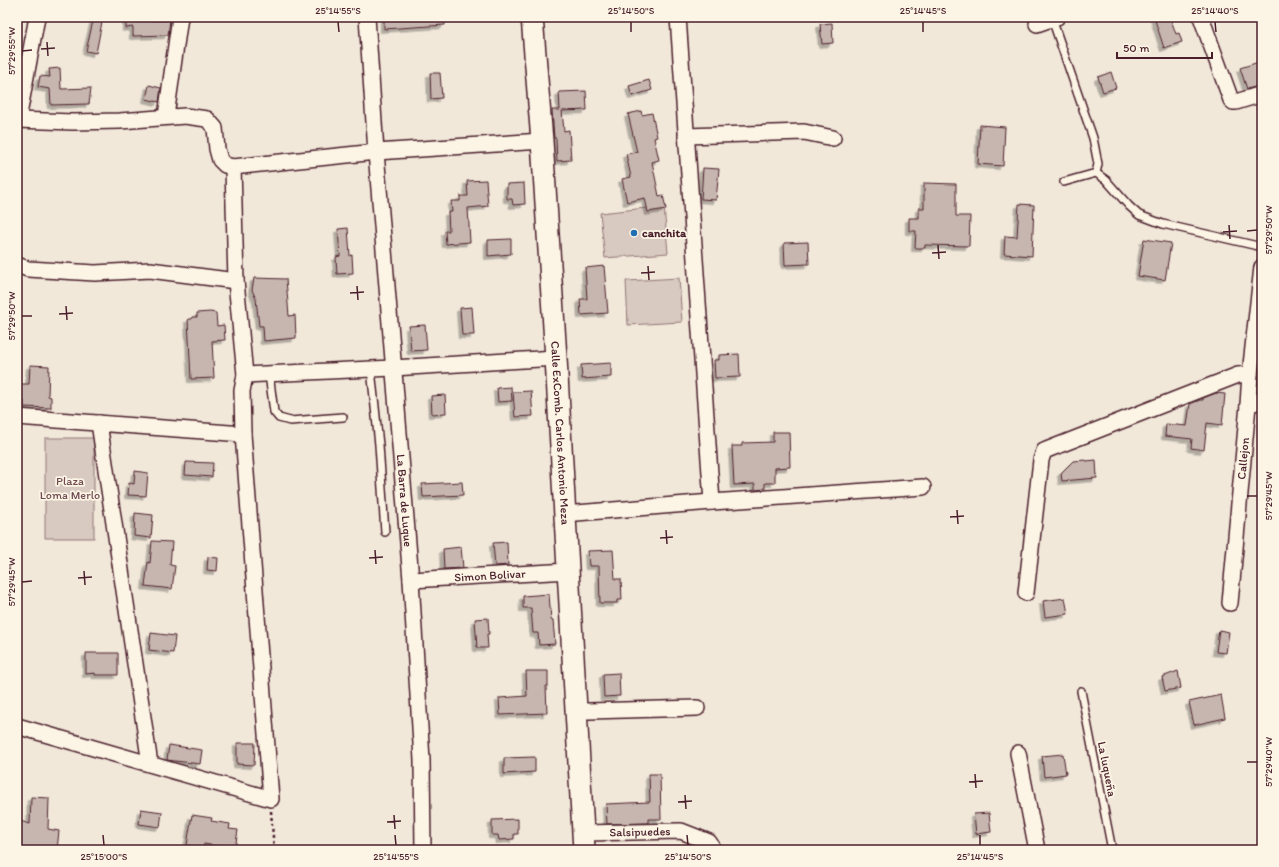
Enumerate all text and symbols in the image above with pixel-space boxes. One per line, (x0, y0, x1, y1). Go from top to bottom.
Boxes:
text: 25°14'55"S (315, 4, 361, 17)
text: 25°14'50"S (608, 4, 655, 17)
text: 25°14'45"S (900, 4, 947, 17)
text: 25°14'40"S (1191, 4, 1239, 17)
text: 57°29'55"W (5, 26, 18, 75)
scale bar (1117, 34, 1212, 60)
text: 50 m (1123, 41, 1149, 55)
text: 57°29'50"W (1262, 205, 1275, 255)
place label: canchita (642, 226, 687, 240)
marker: canchita (629, 228, 639, 238)
text: 57°29'50"W (5, 291, 18, 341)
street label: Calle ExComb. Carlos Antonio Meza (548, 341, 573, 526)
street label: Callejon (1234, 437, 1252, 480)
street label: La Barra de Luque (394, 454, 415, 548)
text: 57°29'45"W (1262, 471, 1275, 520)
park label: Plaza Loma Merlo (40, 474, 100, 502)
text: 57°29'45"W (5, 557, 18, 606)
street label: Simon Bolivar (454, 566, 526, 585)
text: 57°29'40"W (1262, 737, 1275, 787)
street label: La luqueña (1095, 740, 1119, 798)
street label: Salsipuedes (609, 824, 671, 839)
text: 25°15'00"S (81, 850, 128, 863)
text: 25°14'55"S (373, 850, 419, 863)
text: 25°14'50"S (665, 850, 712, 863)
text: 25°14'45"S (957, 850, 1004, 863)

